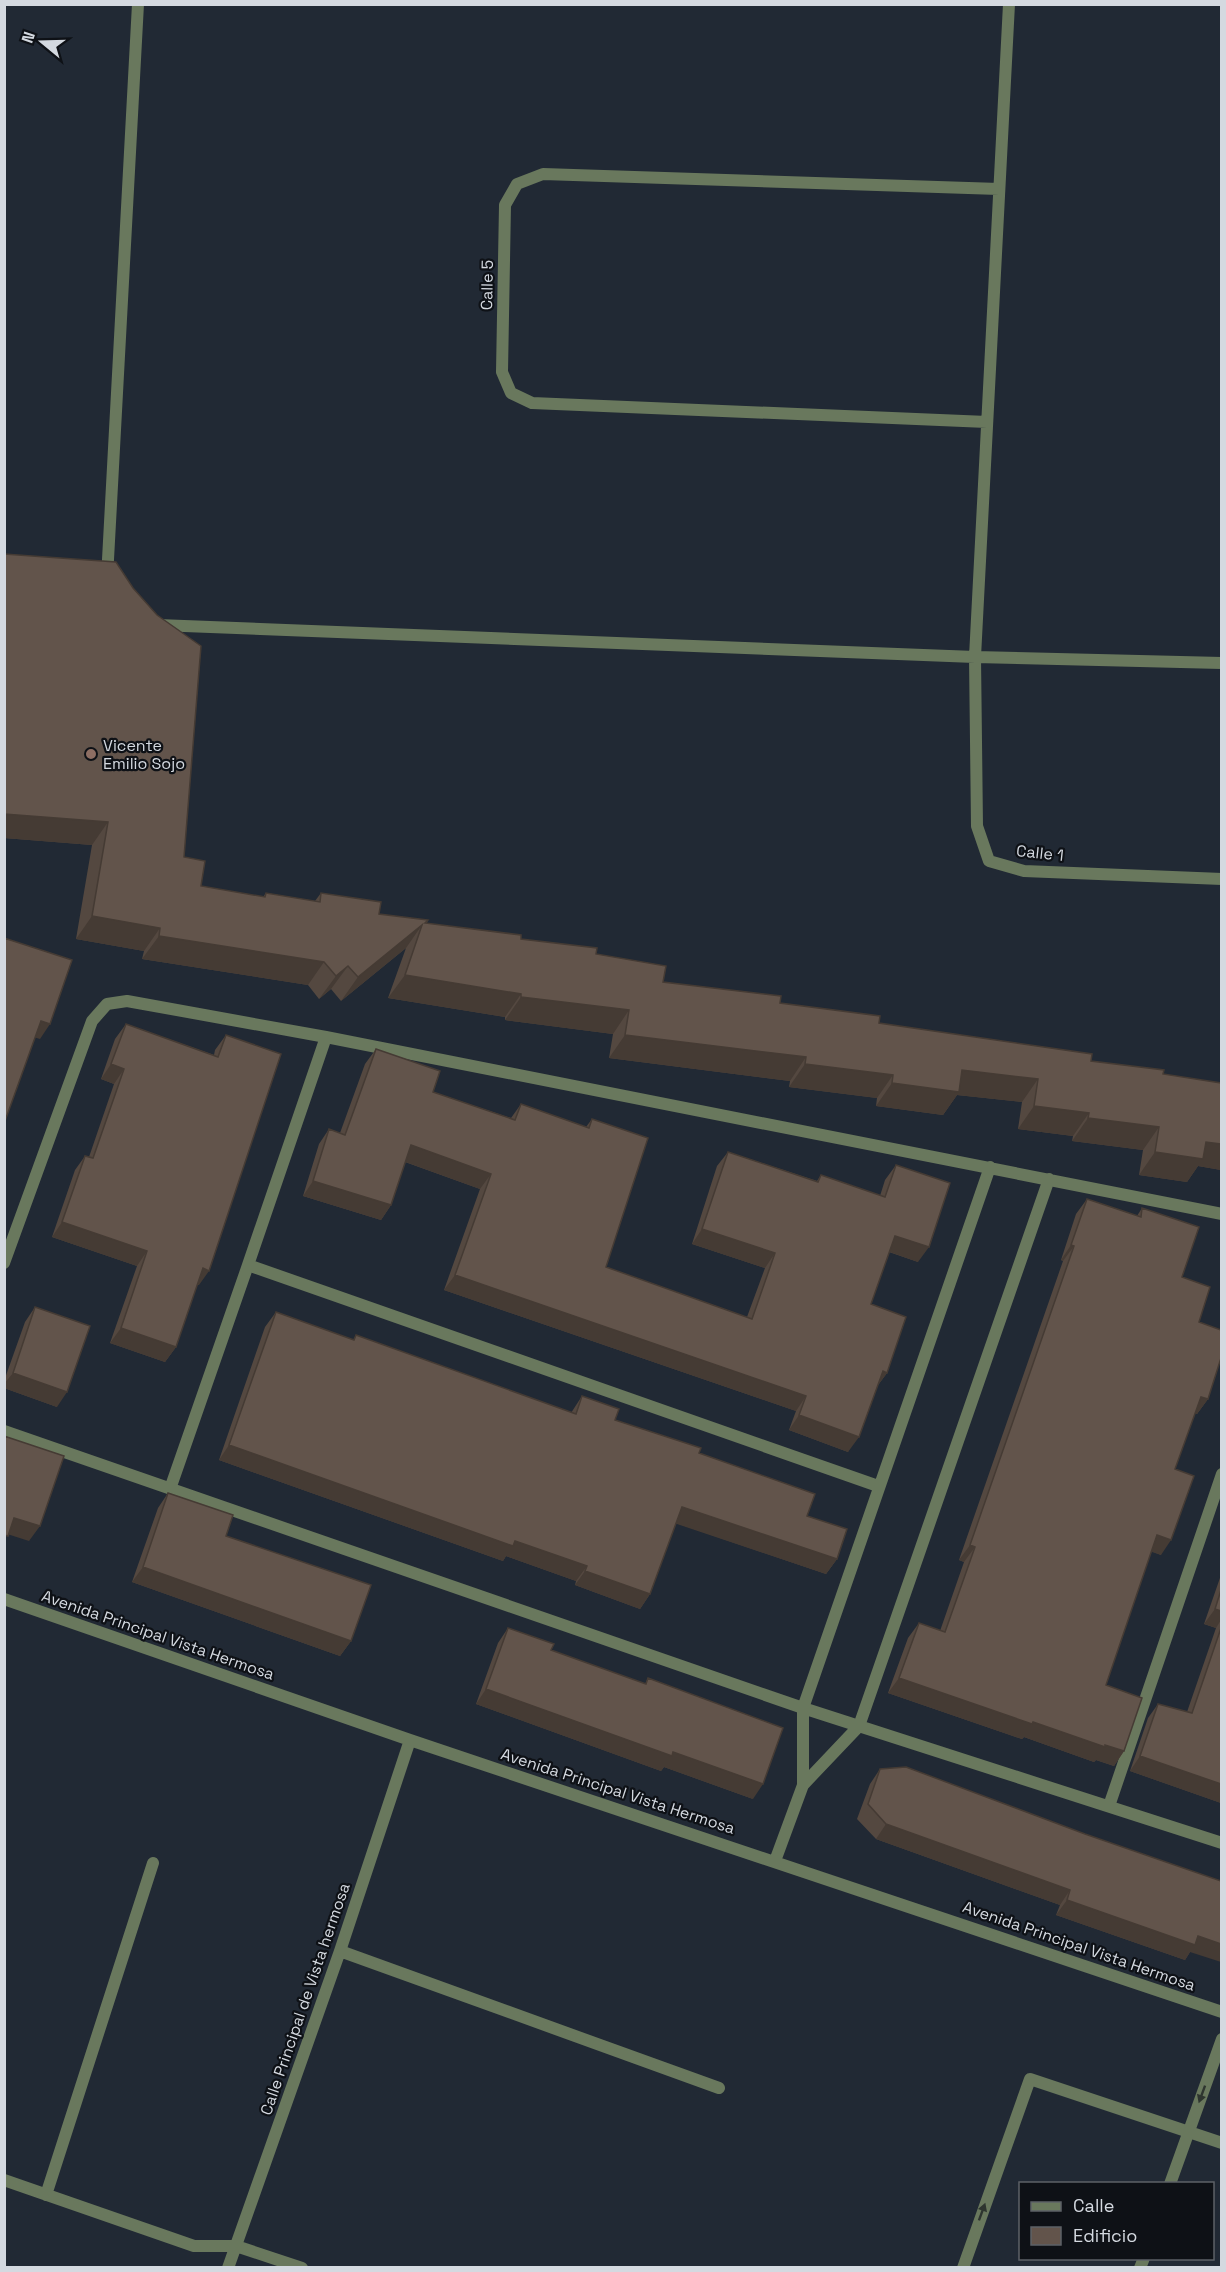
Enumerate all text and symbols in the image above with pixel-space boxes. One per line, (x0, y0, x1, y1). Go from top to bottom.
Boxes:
north arrow (12, 12, 72, 72)
text: N (17, 29, 40, 46)
street label: Calle 5 (476, 260, 498, 310)
place label: Vicente Emilio Sojo (103, 735, 185, 774)
marker: Vicente Emilio Sojo (84, 747, 98, 761)
street label: Calle 1 (1015, 840, 1065, 866)
street label: Avenida Principal Vista Hermosa (39, 1585, 277, 1685)
street label: Avenida Principal Vista Hermosa (498, 1743, 738, 1839)
street label: Calle Principal de Vista hermosa (255, 1880, 355, 2118)
street label: Avenida Principal Vista Hermosa (960, 1896, 1198, 1996)
one-way arrow (1196, 2085, 1206, 2103)
legend (1019, 2182, 1214, 2260)
text: Calle (1073, 2194, 1114, 2217)
one-way arrow (978, 2203, 988, 2221)
text: Edificio (1073, 2224, 1137, 2247)

